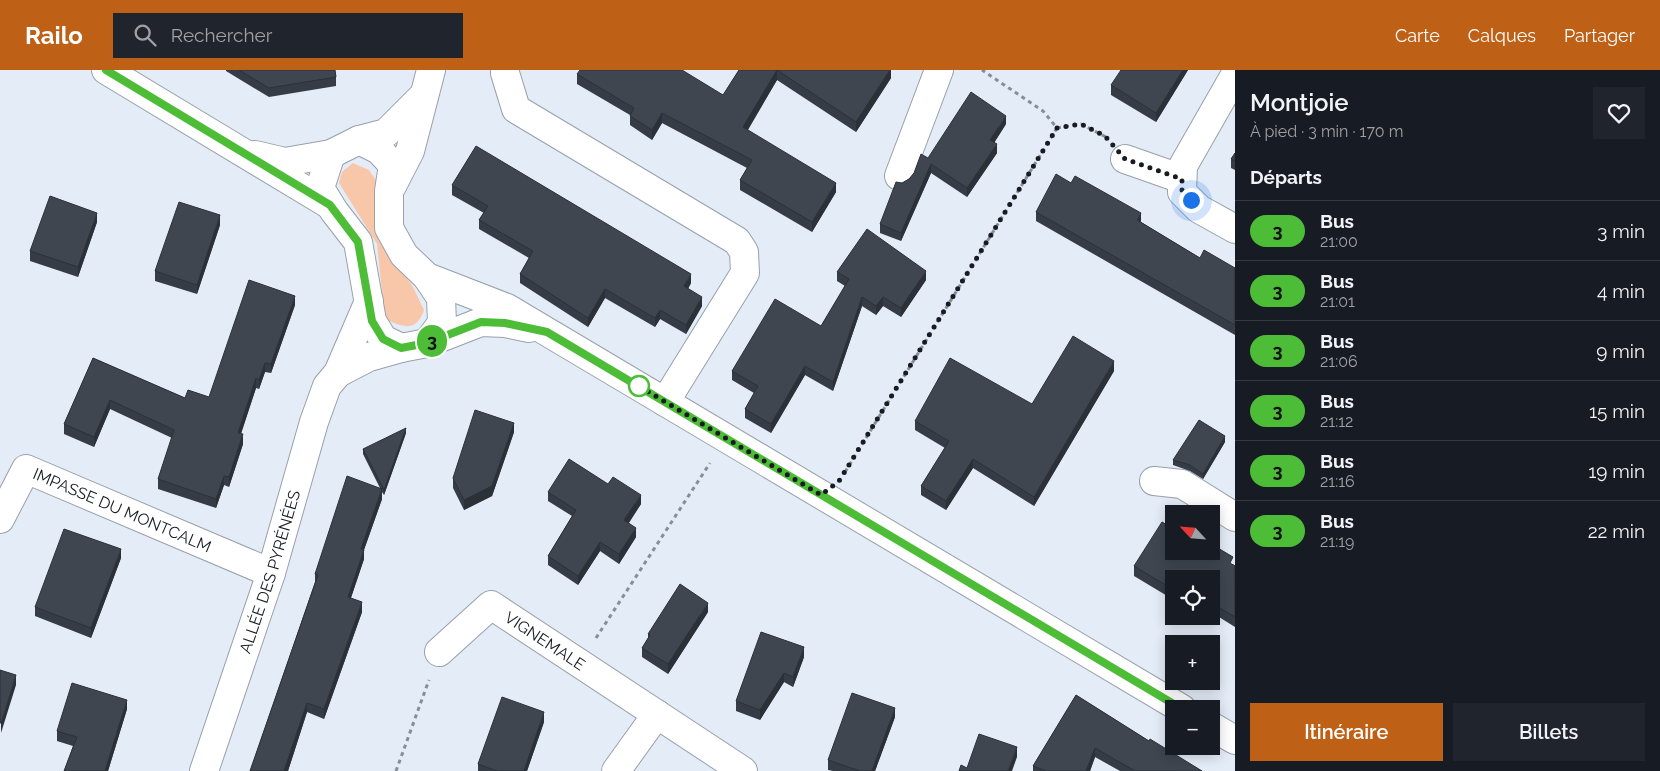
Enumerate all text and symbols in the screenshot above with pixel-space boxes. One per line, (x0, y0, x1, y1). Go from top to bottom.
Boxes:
search box (113, 13, 463, 58)
text: Railo (25, 21, 83, 50)
icon: search (131, 21, 159, 49)
text: Rechercher (171, 24, 272, 46)
text: Carte (1395, 25, 1440, 46)
text: Calques (1468, 25, 1536, 46)
text: Partager (1564, 25, 1635, 46)
button: heart (1593, 87, 1645, 139)
text: Montjoie (1250, 88, 1349, 117)
text: À pied · 3 min · 170 m (1250, 122, 1403, 141)
text: Départs (1250, 166, 1322, 188)
your location (1179, 188, 1204, 213)
text: Bus (1320, 210, 1354, 232)
text: 3 (1272, 220, 1283, 241)
text: 3 min (1597, 220, 1645, 242)
text: 21:00 (1320, 232, 1358, 251)
text: Bus (1320, 270, 1354, 292)
text: 3 (1272, 280, 1283, 301)
text: 4 min (1597, 280, 1645, 302)
text: 21:01 (1320, 292, 1355, 311)
line badge: 3 (416, 325, 448, 357)
text: 3 (427, 330, 437, 351)
text: Bus (1320, 330, 1354, 352)
text: 3 (1272, 340, 1283, 361)
text: 9 min (1596, 340, 1645, 362)
text: 21:06 (1320, 352, 1358, 371)
unlabelled marker (628, 375, 650, 397)
text: Bus (1320, 390, 1354, 412)
text: 3 (1272, 400, 1283, 421)
text: 15 min (1589, 400, 1645, 422)
text: 21:12 (1320, 412, 1353, 431)
text: Bus (1320, 450, 1354, 472)
text: 3 (1272, 460, 1283, 481)
text: 19 min (1588, 460, 1645, 482)
street label: IMPASSE DU MONTCALM (30, 464, 214, 556)
text: 21:16 (1320, 472, 1355, 491)
street label: ALLÉE DES PYRÉNÉES (235, 488, 304, 656)
north arrow (1165, 505, 1220, 560)
map controls (1165, 505, 1220, 755)
text: Bus (1320, 510, 1354, 532)
text: 3 (1272, 520, 1283, 541)
text: 22 min (1588, 520, 1645, 542)
text: 21:19 (1320, 532, 1354, 551)
button: locate (1165, 570, 1220, 625)
street label: VIGNEMALE (501, 607, 589, 674)
button: + (1165, 635, 1220, 690)
button: − (1165, 700, 1220, 755)
button: Itinéraire (1250, 703, 1443, 761)
button: Billets (1453, 703, 1645, 761)

